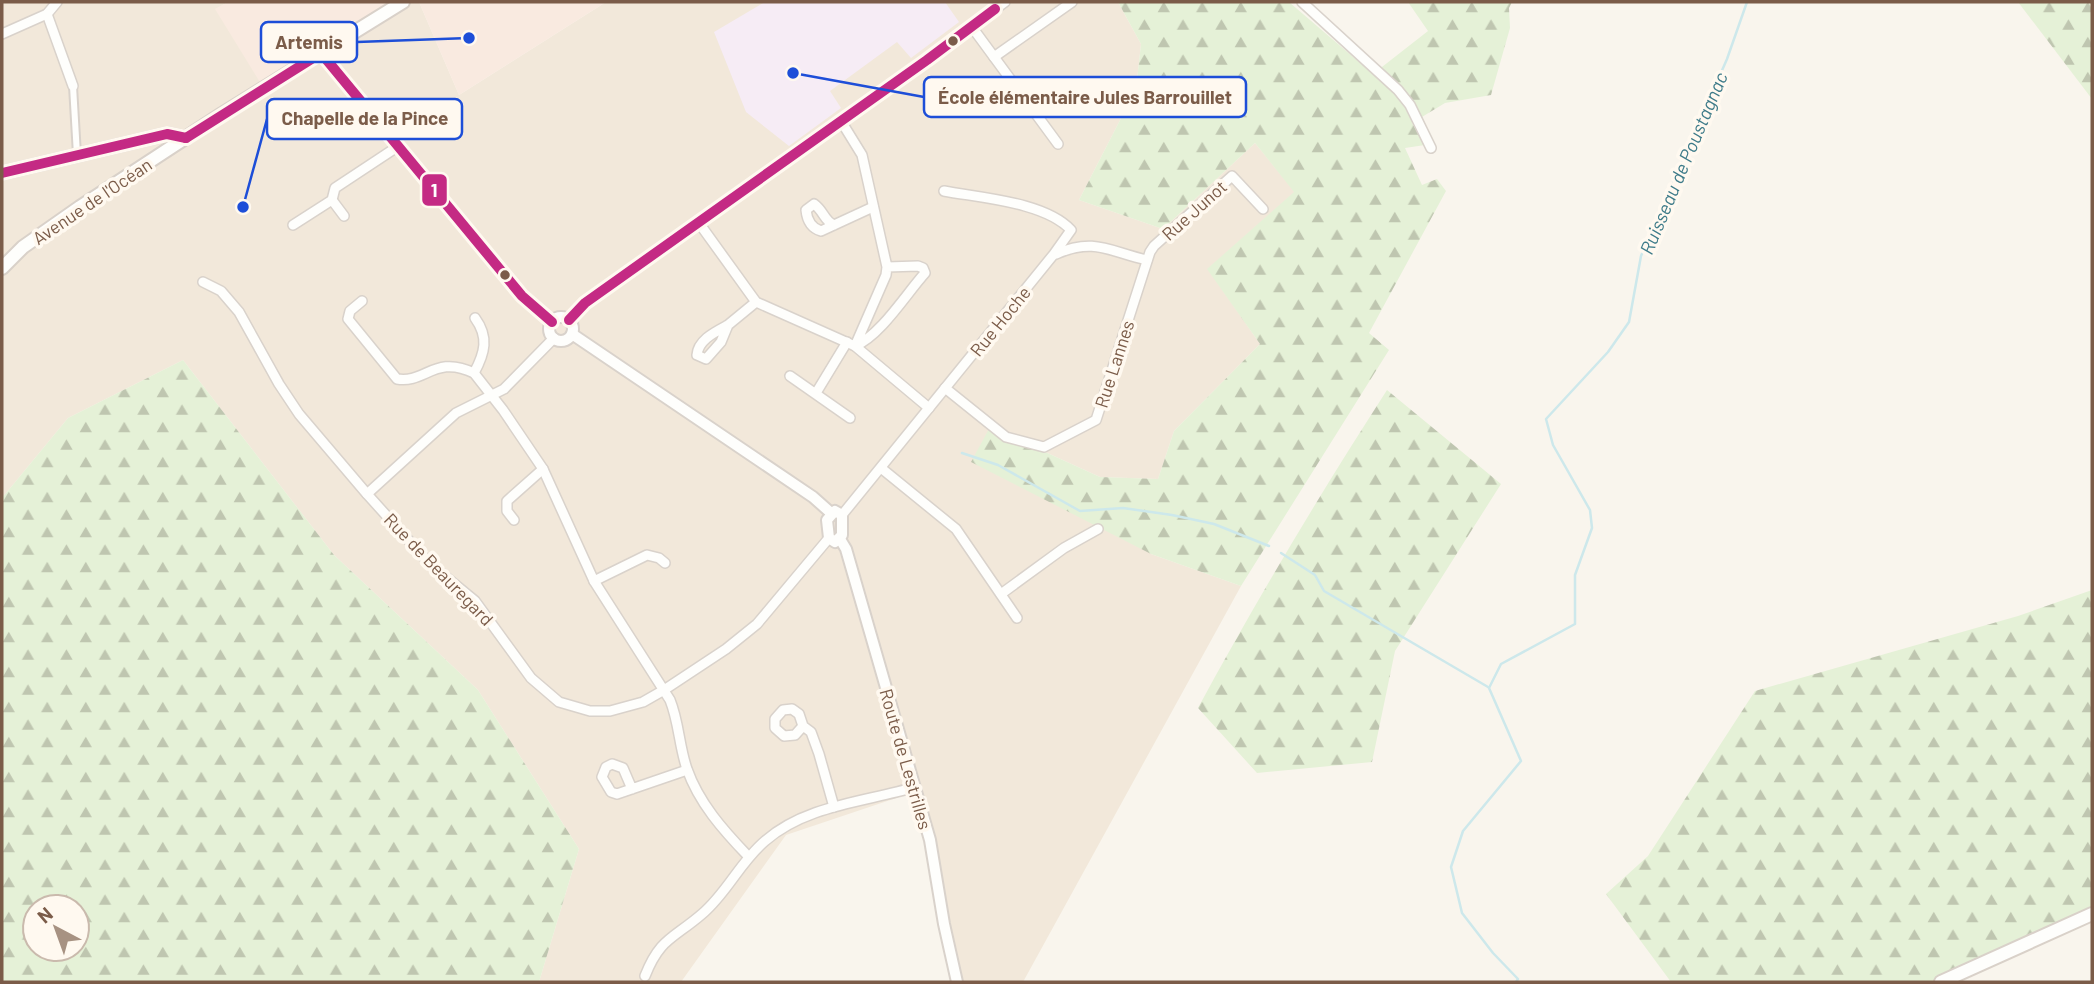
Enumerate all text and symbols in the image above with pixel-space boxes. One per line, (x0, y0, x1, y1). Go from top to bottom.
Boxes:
callout: Artemis (261, 22, 357, 62)
text: Artemis (275, 30, 343, 53)
unlabelled marker (946, 34, 960, 48)
water label: Ruisseau de Poustagnac (1634, 68, 1732, 258)
callout: École élémentaire Jules Barrouillet (924, 77, 1246, 117)
text: École élémentaire Jules Barrouillet (938, 85, 1232, 108)
callout: Chapelle de la Pince (267, 99, 462, 139)
text: Chapelle de la Pince (282, 106, 448, 129)
street label: Avenue de l'Océan (28, 153, 156, 249)
line badge: 1 (421, 173, 448, 207)
street label: Rue Junot (1157, 175, 1231, 245)
text: 1 (431, 178, 437, 201)
unlabelled marker (498, 268, 512, 282)
street label: Rue Hoche (965, 281, 1035, 361)
street label: Rue Lannes (1090, 317, 1138, 411)
street label: Rue de Beauregard (380, 508, 498, 630)
street label: Route de Lestrilles (875, 686, 937, 832)
north arrow (21, 893, 91, 963)
text: N (32, 902, 57, 928)

